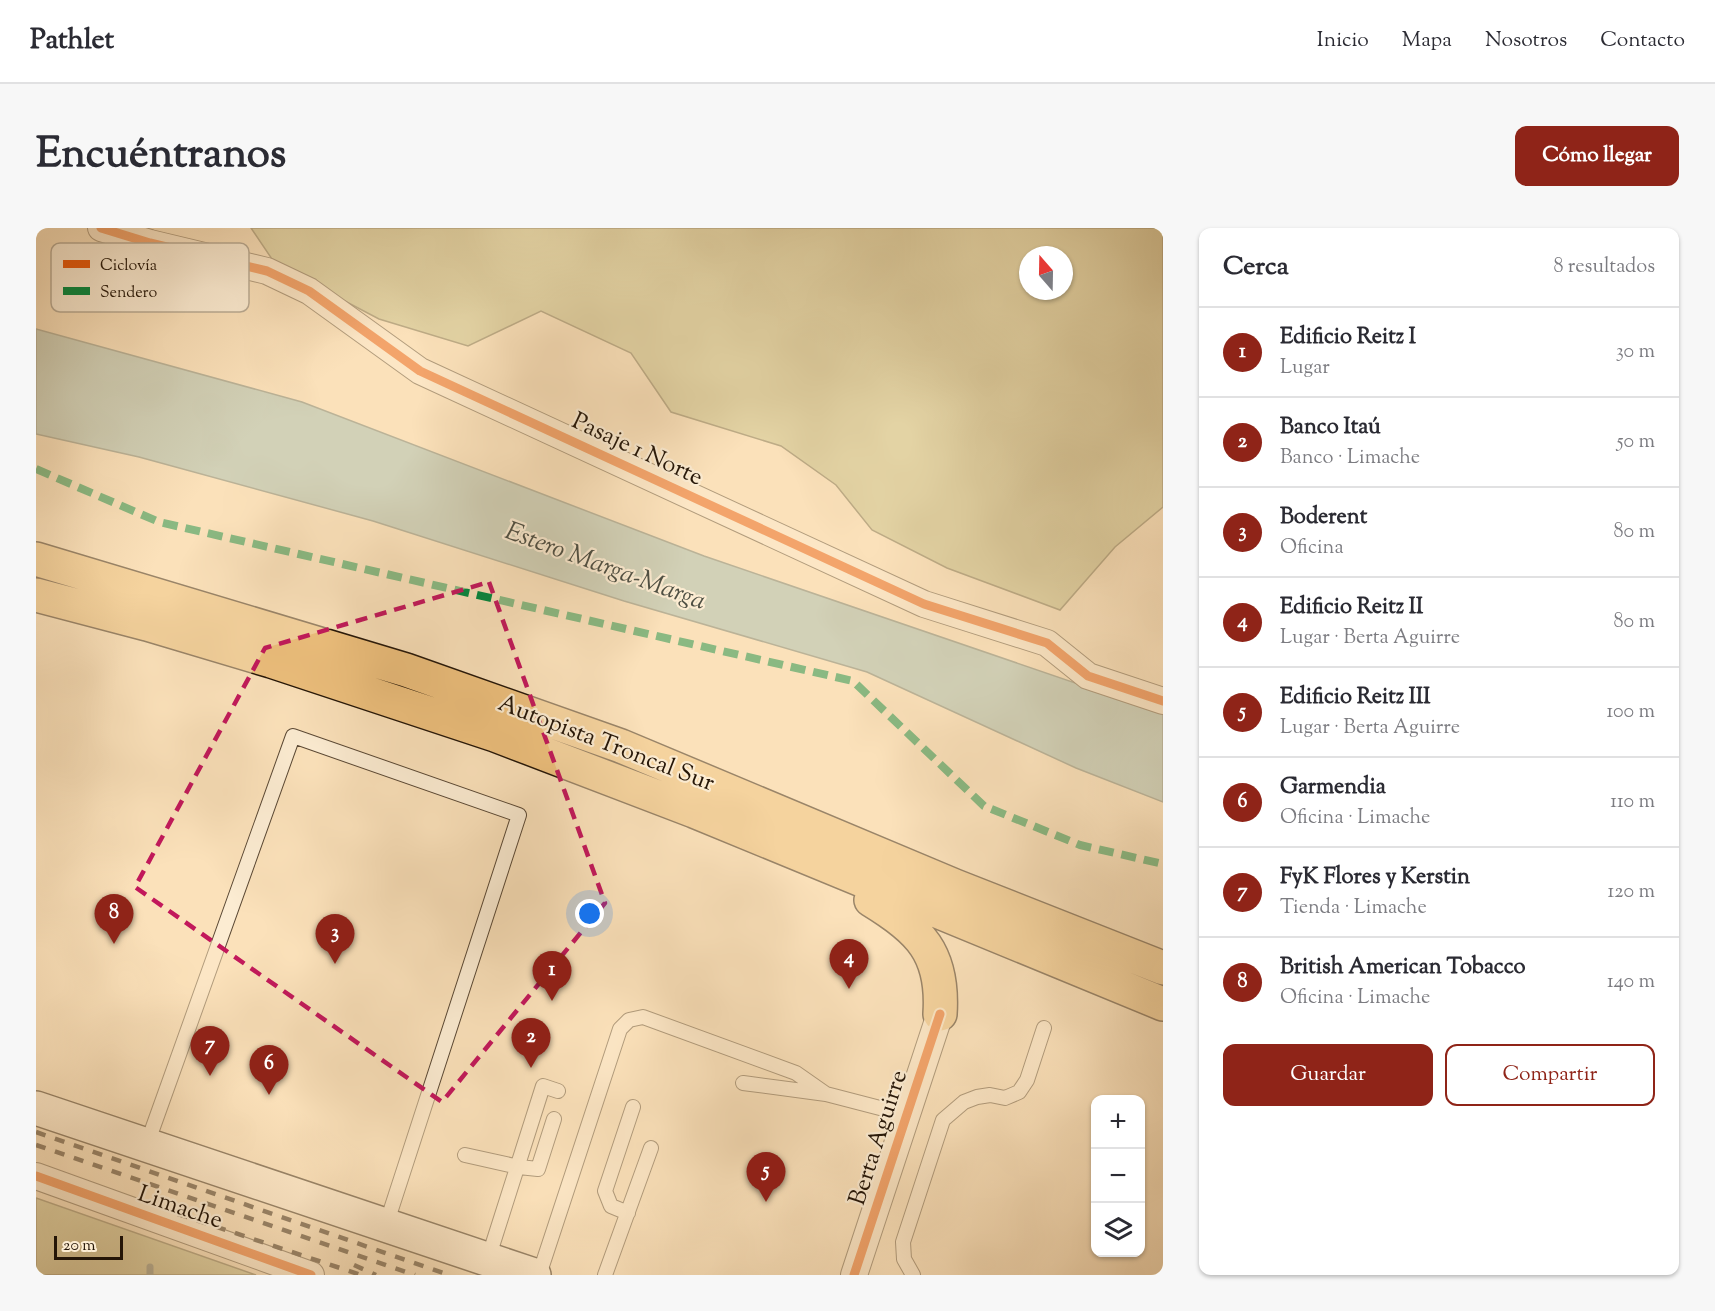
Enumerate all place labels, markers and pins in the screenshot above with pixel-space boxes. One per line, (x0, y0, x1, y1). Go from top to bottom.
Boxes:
pin: 8 (94, 894, 134, 944)
pin: 3 (316, 914, 354, 964)
pin: 4 (830, 940, 868, 989)
pin: 1 (532, 952, 572, 1001)
pin: 2 (512, 1018, 550, 1068)
pin: 7 (190, 1026, 230, 1076)
pin: 6 (250, 1046, 288, 1095)
pin: 5 (746, 1152, 786, 1202)

